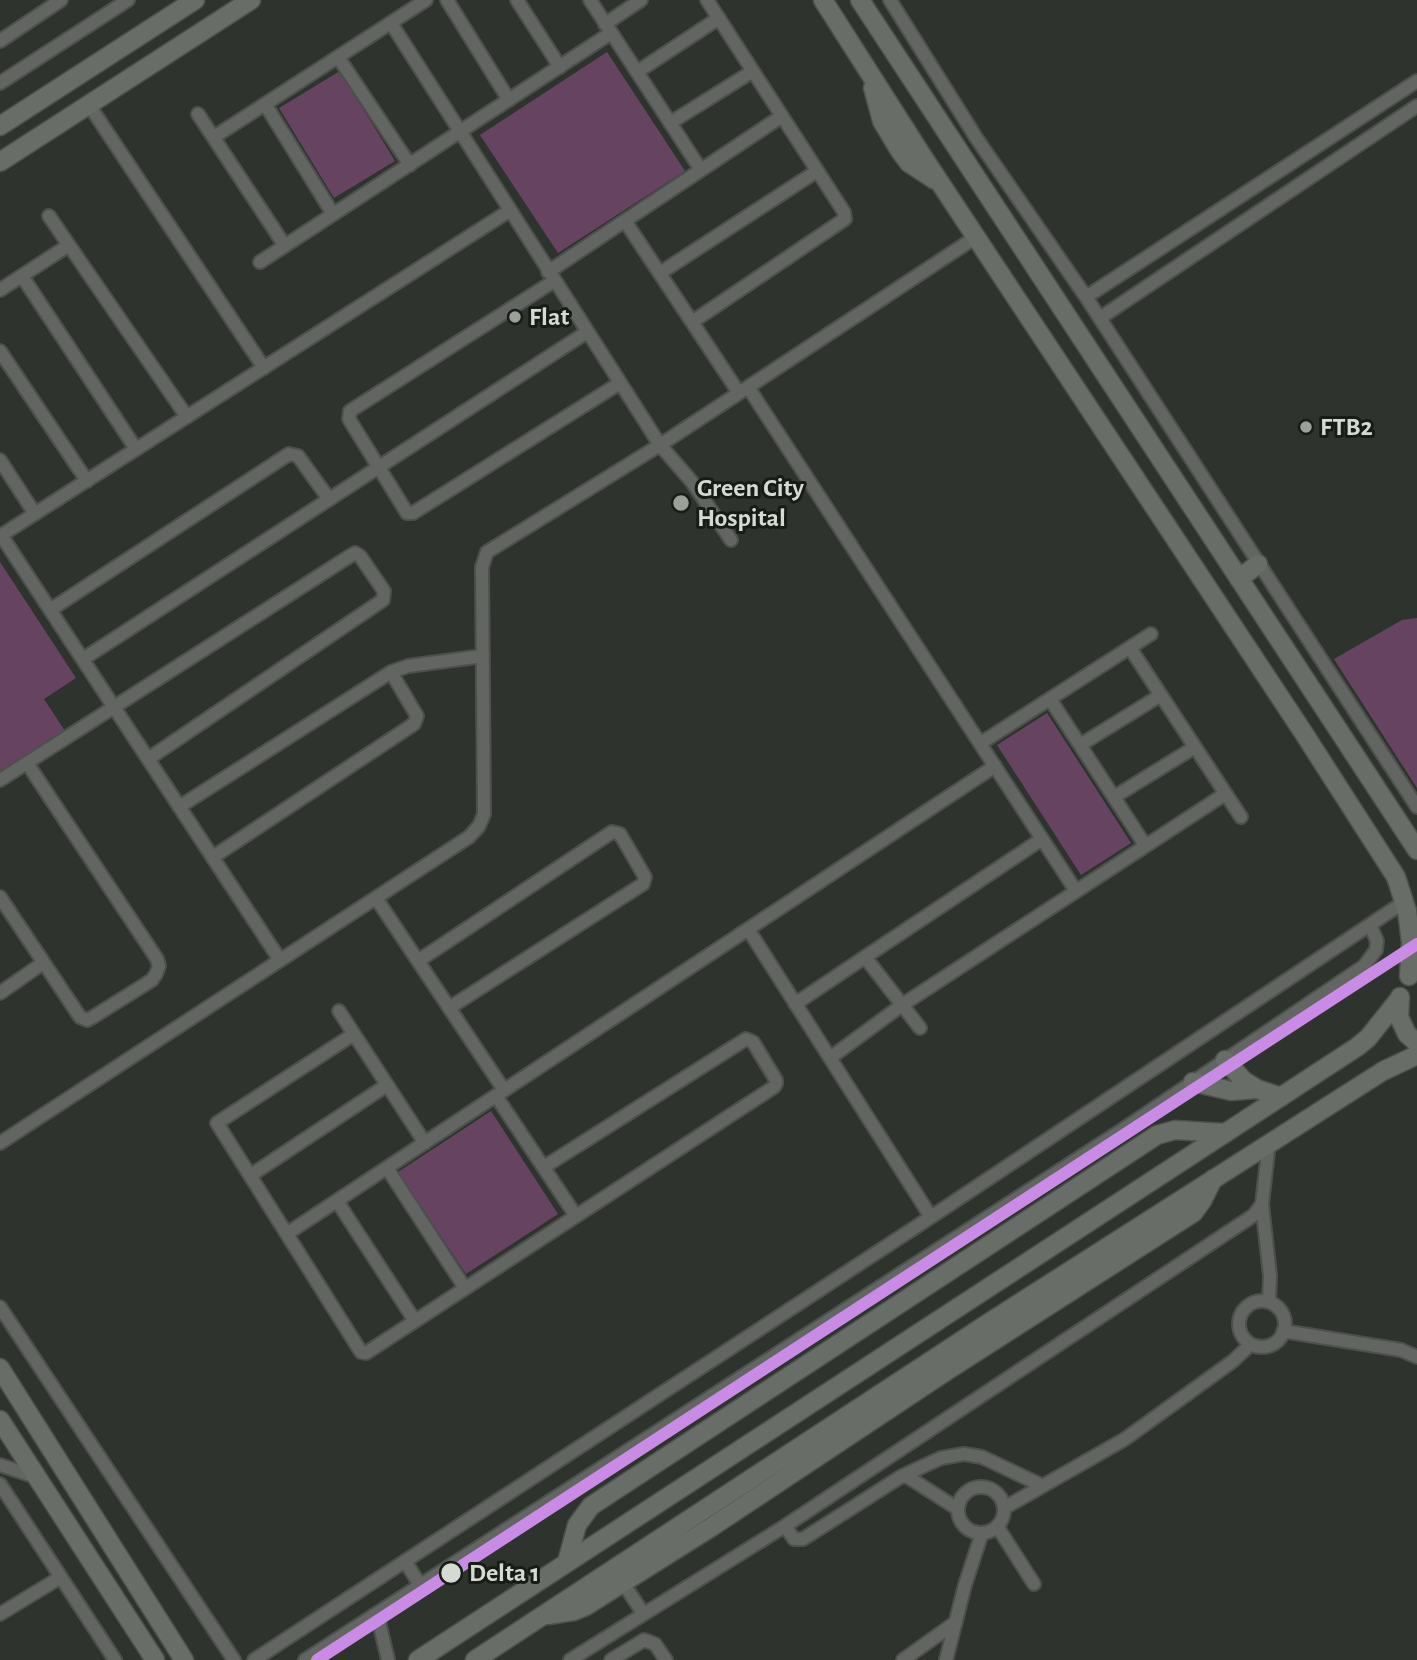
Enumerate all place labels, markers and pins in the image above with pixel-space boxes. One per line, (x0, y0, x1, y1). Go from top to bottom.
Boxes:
place label: Flat (529, 301, 569, 333)
marker: Flat (507, 309, 523, 325)
place label: FTB2 (1320, 411, 1373, 443)
marker: FTB2 (1298, 419, 1314, 435)
place label: Green City Hospital (697, 472, 804, 534)
marker: Green City Hospital (671, 493, 691, 513)
place label: Delta 1 (469, 1557, 540, 1589)
marker: Delta 1 (439, 1561, 463, 1585)

